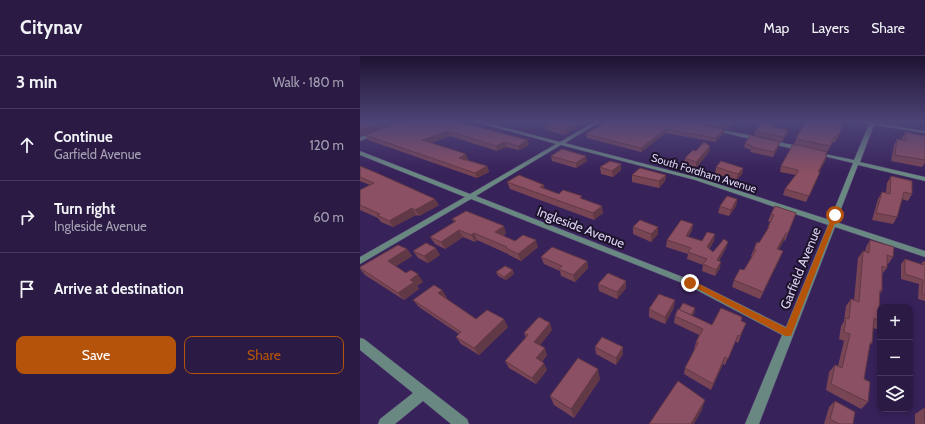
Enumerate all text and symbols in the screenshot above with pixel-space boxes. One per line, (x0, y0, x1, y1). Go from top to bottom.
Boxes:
text: Citynav (20, 16, 82, 39)
text: Map (764, 19, 789, 37)
text: Layers (811, 19, 849, 37)
text: Share (871, 19, 905, 37)
text: 3 min (16, 72, 57, 92)
text: Walk · 180 m (273, 74, 344, 90)
text: Continue (54, 128, 113, 146)
icon: ahead (16, 134, 38, 156)
text: 120 m (310, 137, 344, 153)
text: Garfield Avenue (54, 146, 141, 162)
street label: South Fordham Avenue (650, 150, 759, 196)
text: Turn right (54, 200, 115, 218)
street label: Ingleside Avenue (535, 203, 627, 251)
icon: right (16, 206, 38, 228)
route start (826, 206, 844, 224)
text: 60 m (313, 209, 344, 225)
text: Ingleside Avenue (54, 218, 147, 234)
street label: Garfield Avenue (776, 224, 824, 311)
route end (681, 274, 699, 292)
icon: arrive (16, 278, 38, 300)
text: Arrive at destination (54, 280, 184, 298)
map controls (877, 304, 913, 412)
button: + (877, 304, 913, 340)
button: Save (16, 336, 176, 374)
button: Share (184, 336, 344, 374)
button: − (877, 340, 913, 376)
button: layers (877, 376, 913, 412)

